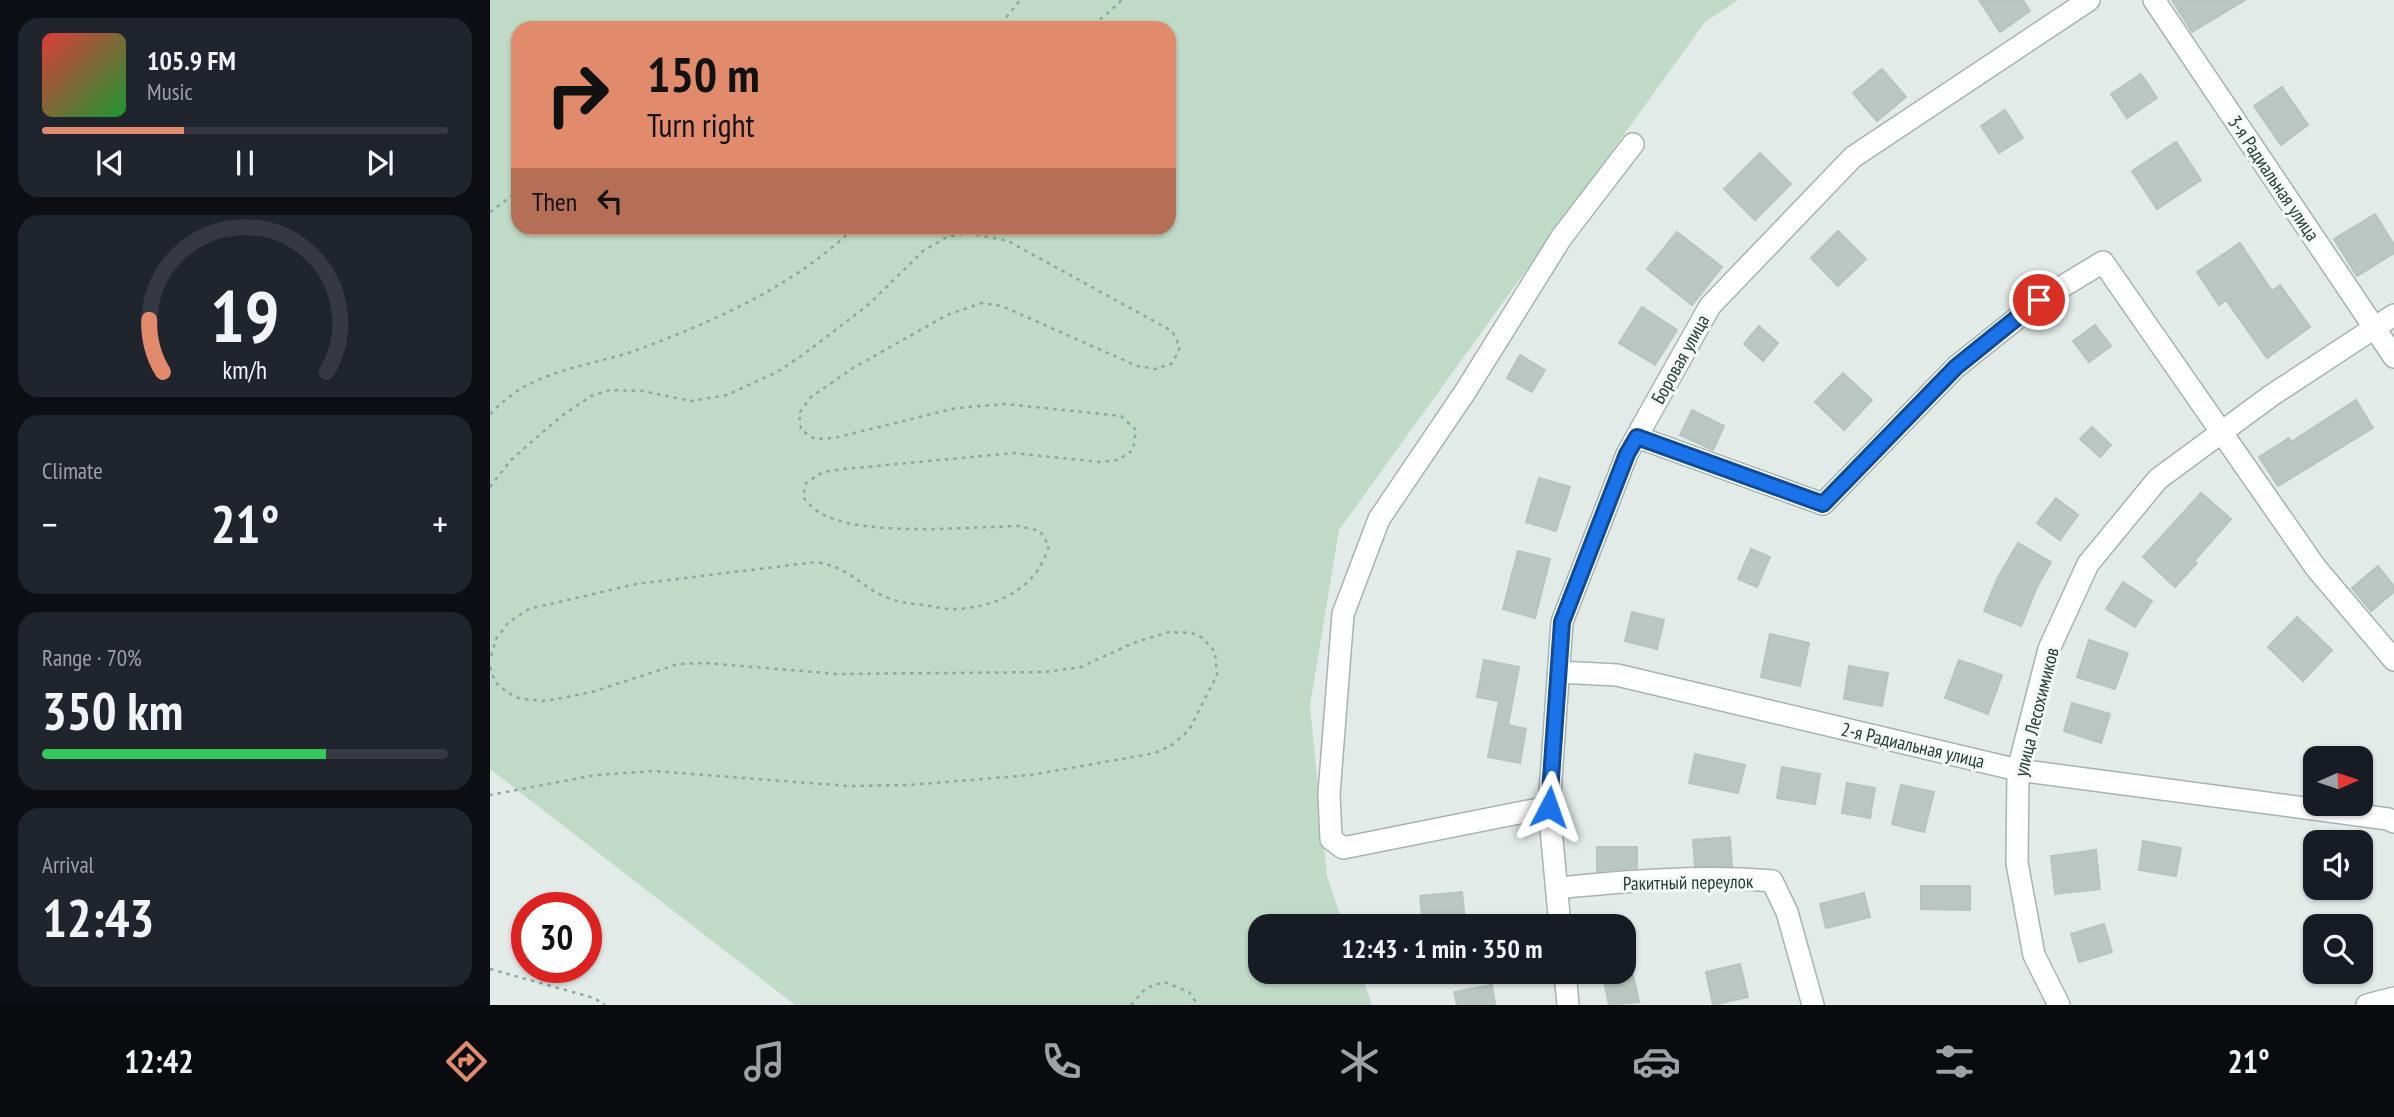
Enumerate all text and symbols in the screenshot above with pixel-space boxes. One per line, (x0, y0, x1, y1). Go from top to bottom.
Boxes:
text: 150 m (647, 42, 760, 106)
text: 105.9 FM (147, 44, 236, 77)
icon: right (532, 49, 623, 140)
text: Music (147, 77, 193, 106)
text: Turn right (647, 104, 755, 146)
street label: 3-я Радиальная улица (2223, 111, 2325, 245)
icon: previous (91, 144, 129, 182)
icon: pause (226, 144, 264, 182)
icon: next (361, 144, 399, 182)
icon: left (591, 182, 629, 220)
text: Then (532, 185, 577, 218)
text: 19 (210, 268, 280, 362)
pin (2009, 270, 2069, 330)
icon: arrive (2020, 281, 2058, 319)
street label: Боровая улица (1646, 310, 1714, 408)
text: km/h (223, 354, 267, 386)
text: Climate (42, 456, 103, 485)
text: 21° (211, 490, 279, 557)
text: − (42, 499, 58, 548)
text: + (432, 499, 448, 548)
text: Range · 70% (42, 643, 142, 672)
street label: улица Лесохимиков (2008, 645, 2064, 779)
text: 350 km (42, 677, 183, 744)
street label: 2-я Радиальная улица (1839, 717, 1987, 773)
north arrow (2303, 746, 2373, 816)
map controls (2303, 746, 2373, 984)
position arrow (1512, 770, 1586, 844)
button: sound (2303, 830, 2373, 900)
text: Arrival (42, 850, 94, 879)
street label: Ракитный переулок (1623, 869, 1754, 895)
text: 12:43 (42, 884, 154, 951)
speed limit sign: 30 (511, 892, 602, 983)
button: search (2303, 914, 2373, 984)
text: 12:43 · 1 min · 350 m (1342, 932, 1542, 965)
icon: directions (442, 1037, 491, 1086)
icon: music (740, 1037, 789, 1086)
icon: phone (1037, 1037, 1086, 1086)
icon: climate (1335, 1037, 1384, 1086)
icon: car (1632, 1037, 1681, 1086)
icon: filters (1930, 1037, 1979, 1086)
text: 12:42 (124, 1040, 194, 1082)
text: 21° (2227, 1040, 2270, 1082)

